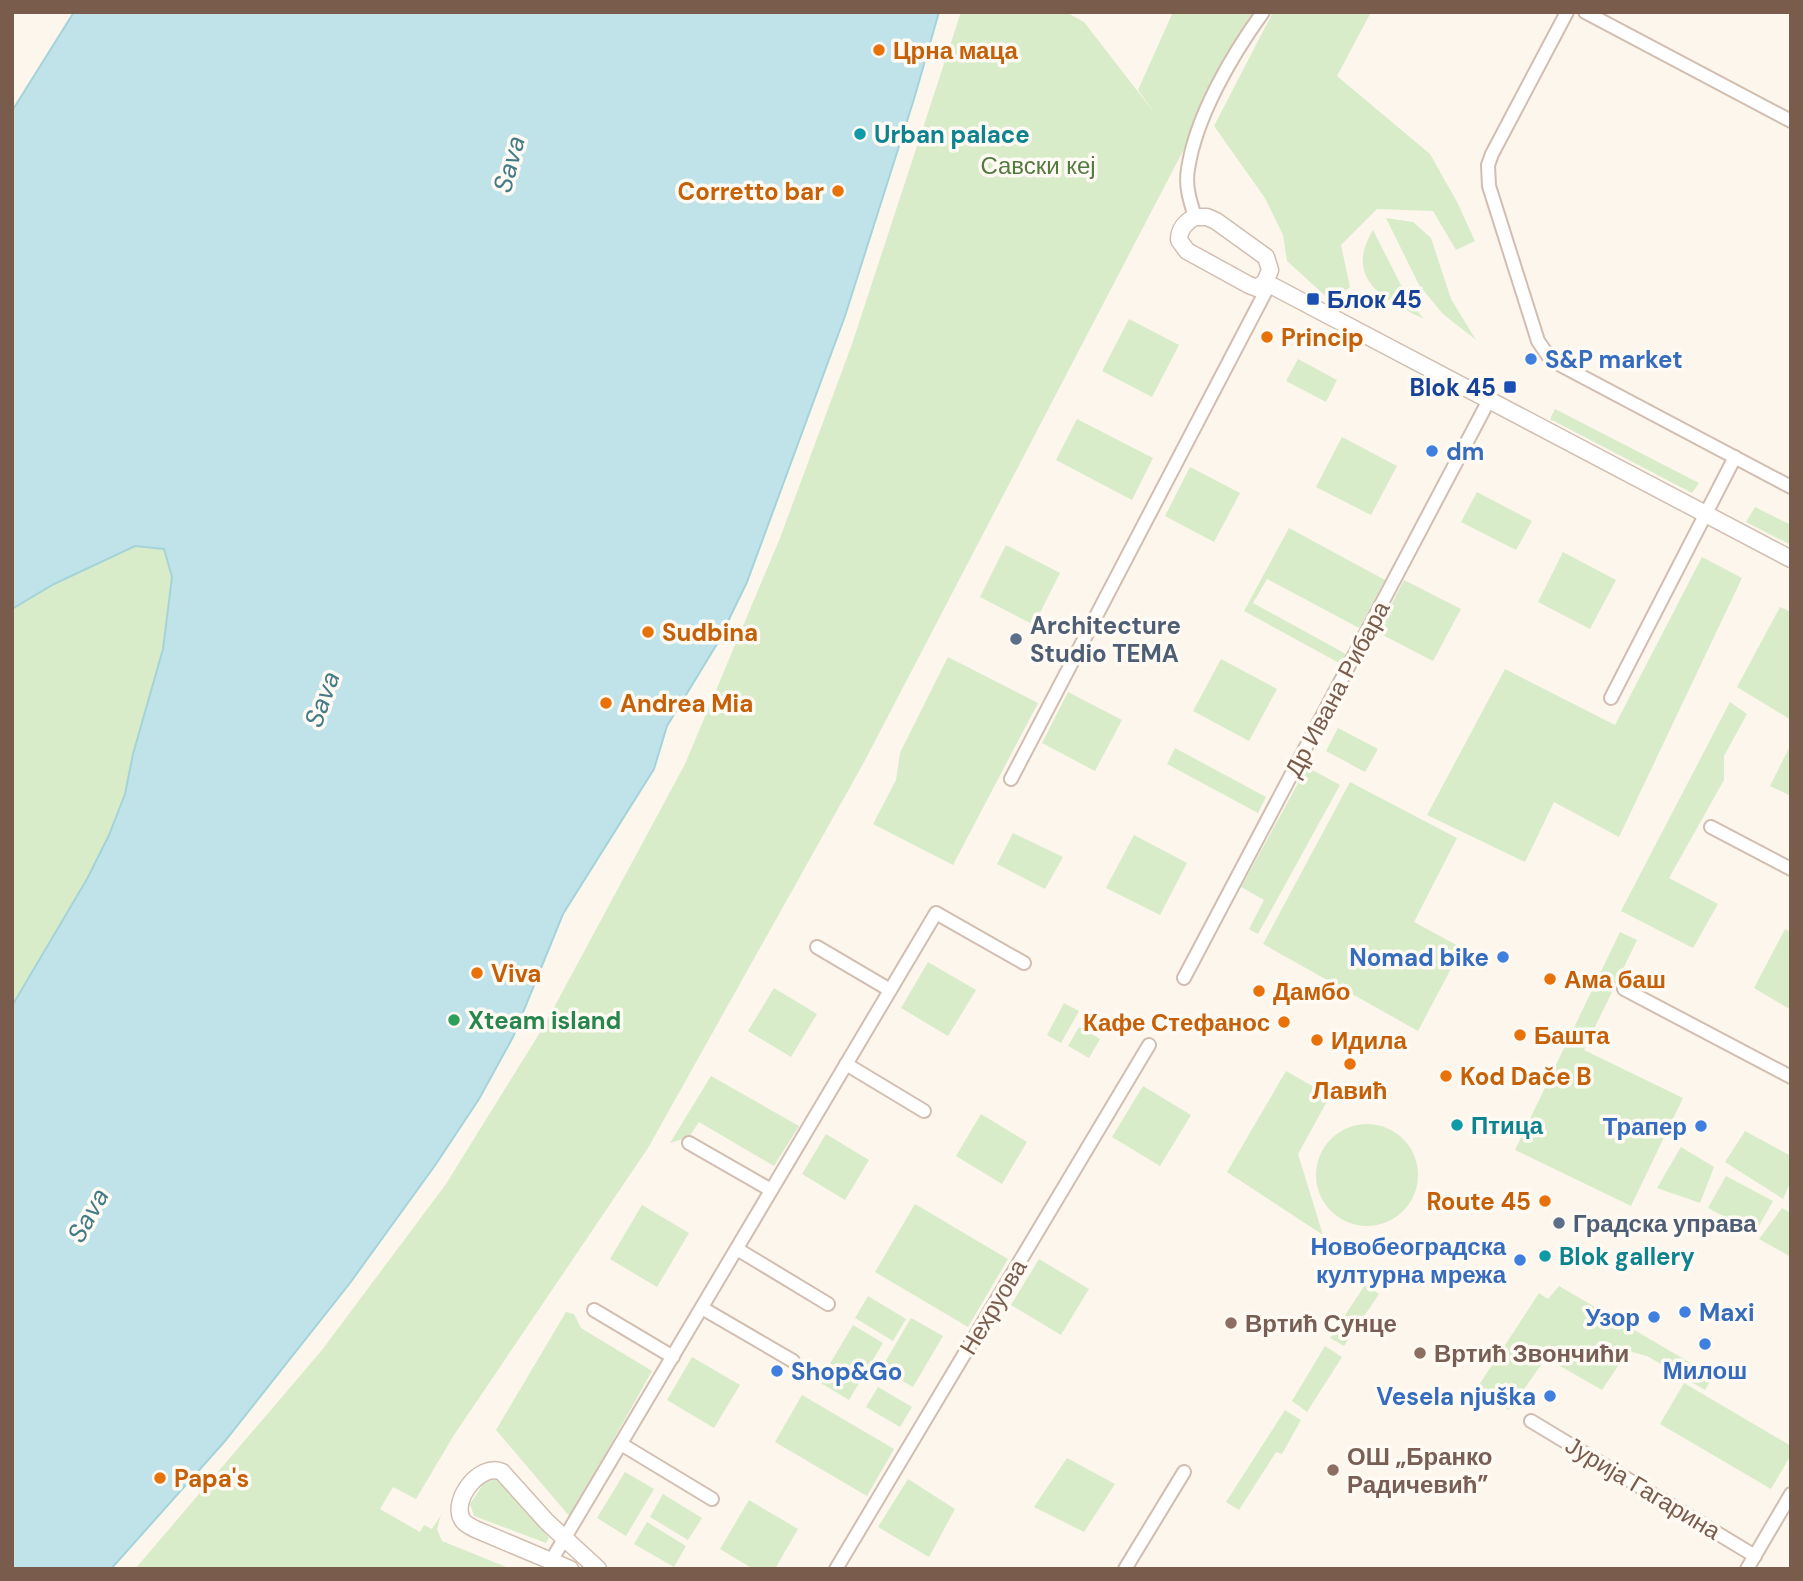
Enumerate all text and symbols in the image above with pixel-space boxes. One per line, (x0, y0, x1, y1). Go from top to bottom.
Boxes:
place label: Црна маца (893, 35, 1019, 66)
marker: Црна маца (871, 42, 887, 58)
place label: Urban palace (874, 119, 1030, 150)
marker: Urban palace (852, 126, 868, 142)
water label: Sava (485, 132, 533, 196)
park label: Савски кеј (980, 150, 1096, 181)
place label: Corretto bar (678, 176, 824, 207)
marker: Corretto bar (830, 183, 846, 199)
place label: Блок 45 (1327, 284, 1422, 315)
marker: Блок 45 (1305, 291, 1321, 307)
place label: Princip (1281, 322, 1364, 353)
marker: Princip (1259, 329, 1275, 345)
place label: S&P market (1545, 344, 1683, 375)
marker: S&P market (1523, 351, 1539, 367)
place label: Blok 45 (1410, 372, 1496, 403)
marker: Blok 45 (1502, 379, 1518, 395)
place label: dm (1446, 436, 1484, 467)
marker: dm (1424, 443, 1440, 459)
street label: Др Ивана Рибара (1278, 595, 1397, 782)
place label: Architecture Studio TEMA (1030, 610, 1181, 669)
place label: Sudbina (662, 617, 758, 648)
marker: Sudbina (640, 624, 656, 640)
marker: Architecture Studio TEMA (1008, 631, 1024, 647)
water label: Sava (296, 666, 348, 732)
place label: Andrea Mia (620, 688, 753, 719)
marker: Andrea Mia (598, 695, 614, 711)
place label: Nomad bike (1349, 942, 1489, 973)
marker: Nomad bike (1495, 949, 1511, 965)
place label: Viva (491, 958, 541, 989)
place label: Ама баш (1564, 964, 1666, 995)
marker: Viva (469, 965, 485, 981)
marker: Ама баш (1542, 971, 1558, 987)
place label: Дамбо (1273, 976, 1350, 1007)
marker: Дамбо (1251, 983, 1267, 999)
place label: Xteam island (468, 1005, 621, 1036)
place label: Кафе Стефанос (1083, 1007, 1270, 1038)
marker: Xteam island (446, 1012, 462, 1028)
marker: Кафе Стефанос (1276, 1014, 1292, 1030)
place label: Башта (1534, 1020, 1610, 1051)
place label: Идила (1331, 1025, 1407, 1056)
marker: Башта (1512, 1027, 1528, 1043)
marker: Идила (1309, 1032, 1325, 1048)
marker: Лавић (1342, 1056, 1358, 1072)
place label: Kod Dače B (1460, 1061, 1592, 1092)
marker: Kod Dače B (1438, 1068, 1454, 1084)
place label: Лавић (1313, 1075, 1387, 1106)
place label: Птица (1471, 1110, 1544, 1141)
place label: Трапер (1603, 1111, 1687, 1142)
marker: Птица (1449, 1117, 1465, 1133)
marker: Трапер (1693, 1118, 1709, 1134)
water label: Sava (59, 1182, 117, 1248)
place label: Route 45 (1426, 1186, 1531, 1217)
marker: Route 45 (1537, 1193, 1553, 1209)
place label: Градска управа (1573, 1208, 1757, 1239)
marker: Градска управа (1551, 1215, 1567, 1231)
place label: Новобеоградска културна мрежа (1310, 1231, 1507, 1290)
place label: Blok gallery (1559, 1241, 1695, 1272)
marker: Blok gallery (1537, 1248, 1553, 1264)
marker: Новобеоградска културна мрежа (1512, 1252, 1528, 1268)
street label: Нехруова (952, 1253, 1034, 1360)
place label: Maxi (1699, 1297, 1755, 1328)
place label: Узор (1586, 1302, 1640, 1333)
marker: Maxi (1677, 1304, 1693, 1320)
place label: Вртић Сунце (1245, 1308, 1397, 1339)
marker: Узор (1646, 1309, 1662, 1325)
marker: Вртић Сунце (1223, 1315, 1239, 1331)
marker: Милош (1697, 1336, 1713, 1352)
place label: Вртић Звончићи (1434, 1338, 1629, 1369)
marker: Вртић Звончићи (1412, 1345, 1428, 1361)
place label: Милош (1663, 1355, 1747, 1386)
place label: Shop&Go (791, 1356, 902, 1387)
marker: Shop&Go (769, 1363, 785, 1379)
place label: Vesela njuška (1376, 1381, 1536, 1412)
marker: Vesela njuška (1542, 1388, 1558, 1404)
street label: Јурија Гагарина (1560, 1430, 1727, 1547)
place label: ОШ „Бранко Радичевић” (1347, 1441, 1492, 1500)
marker: ОШ „Бранко Радичевић” (1325, 1462, 1341, 1478)
place label: Papa's (174, 1463, 249, 1494)
marker: Papa's (152, 1470, 168, 1486)

